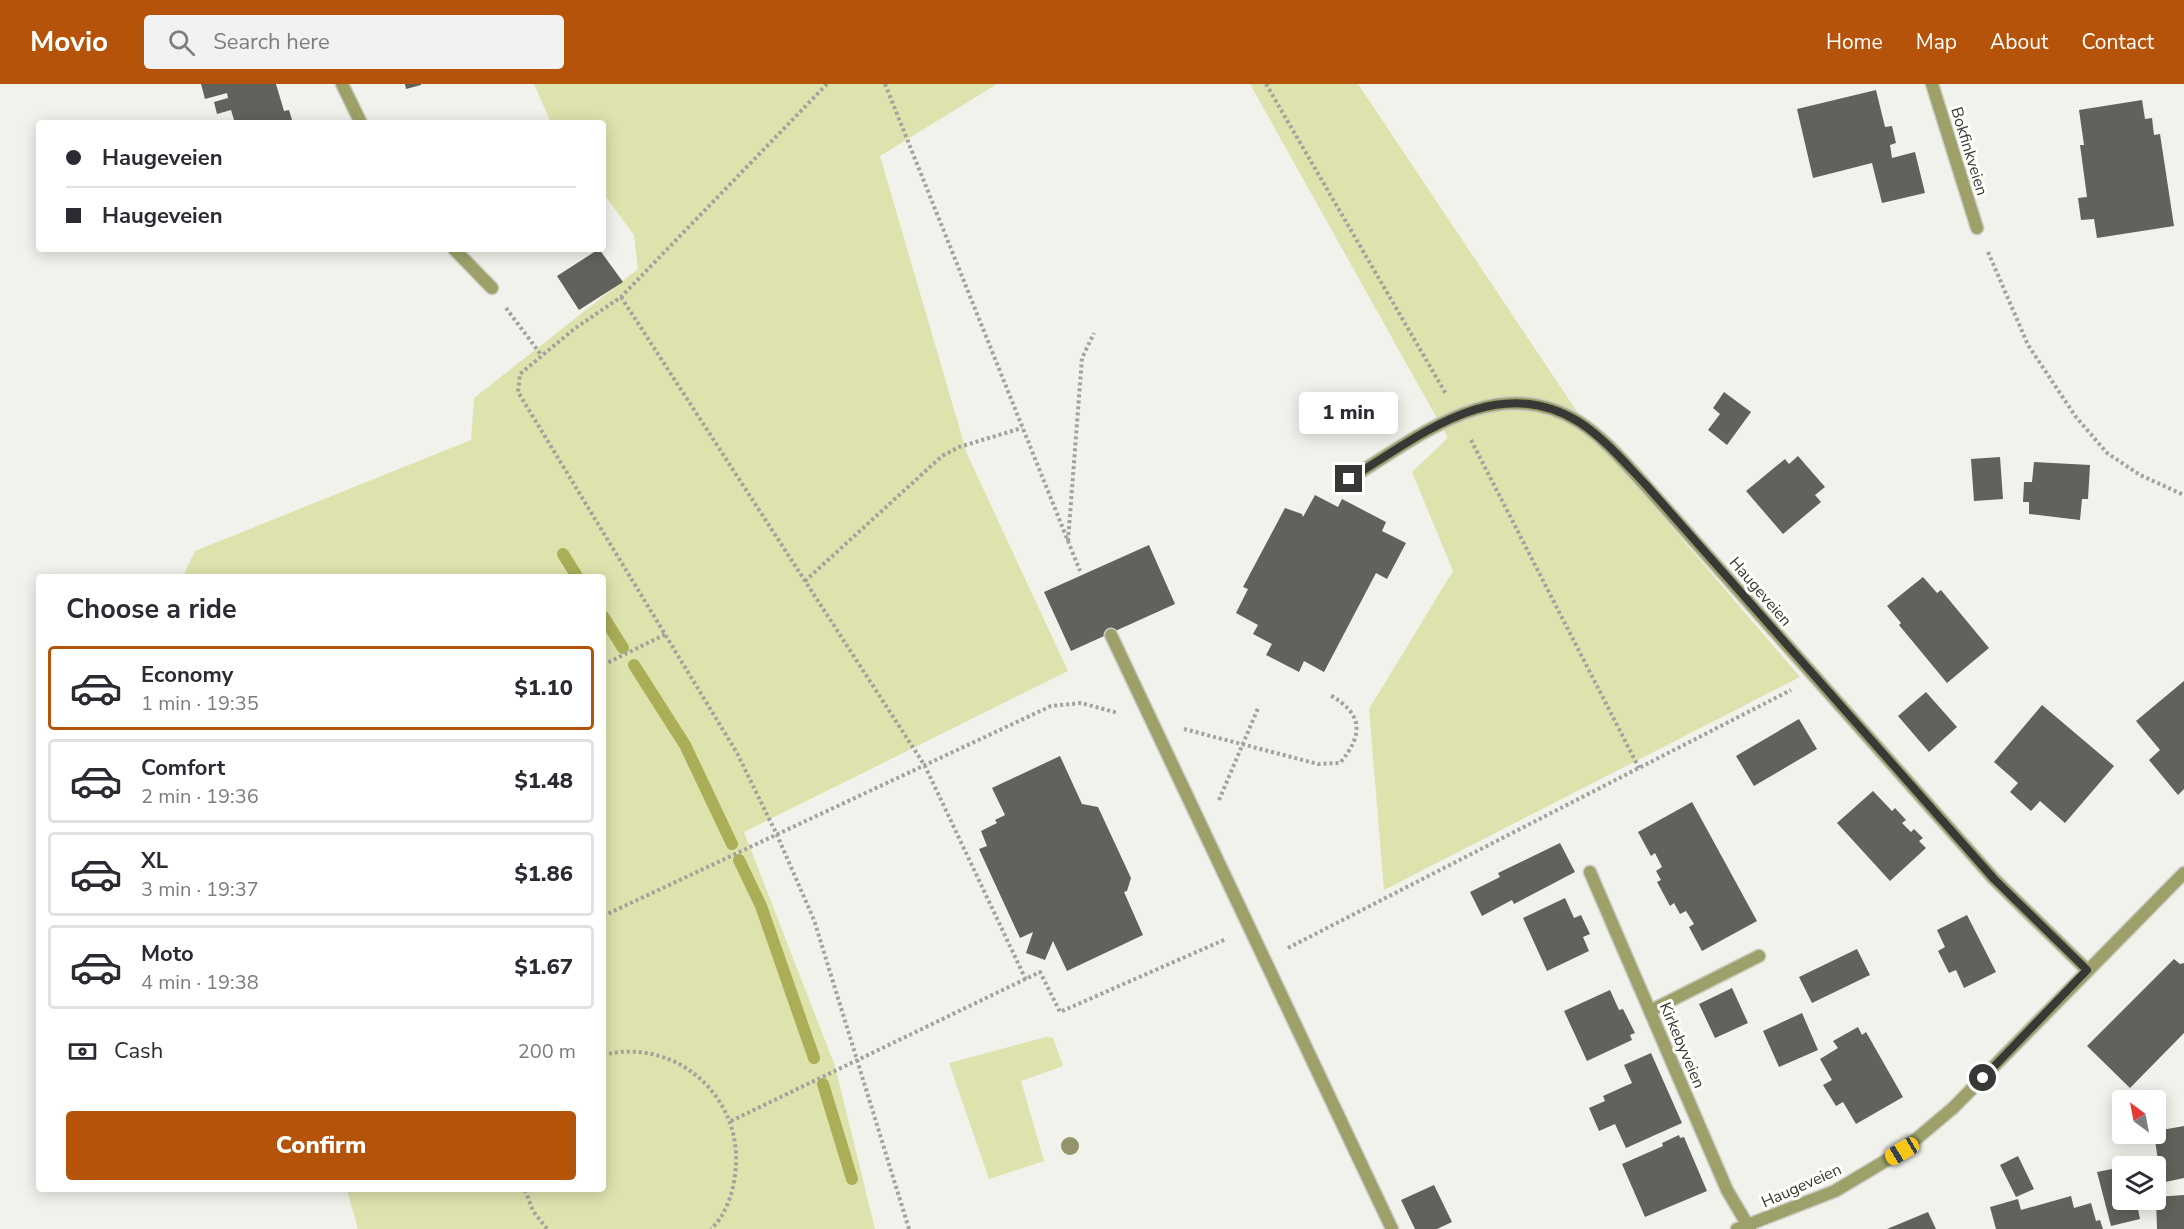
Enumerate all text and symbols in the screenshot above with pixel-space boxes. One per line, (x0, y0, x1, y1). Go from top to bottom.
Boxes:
search box (144, 15, 564, 69)
text: Movio (30, 23, 108, 61)
icon: search (165, 26, 198, 59)
text: Search here (213, 27, 330, 57)
text: Home (1826, 28, 1883, 56)
text: Map (1916, 28, 1957, 56)
text: About (1990, 28, 2048, 56)
text: Contact (2081, 28, 2154, 56)
street label: Bokfinkveien (1945, 104, 1993, 198)
text: Haugeveien (102, 143, 223, 173)
text: Haugeveien (102, 201, 223, 231)
callout: 1 min (1300, 392, 1398, 434)
text: 1 min (1322, 399, 1375, 426)
route end (1335, 465, 1362, 492)
street label: Haugeveien (1724, 552, 1797, 631)
text: Choose a ride (66, 591, 237, 628)
text: Economy (141, 660, 233, 690)
icon: car (69, 661, 123, 715)
text: $1.10 (514, 673, 573, 703)
text: 1 min · 19:35 (141, 690, 259, 717)
text: Comfort (141, 753, 225, 783)
icon: car (69, 754, 123, 808)
text: $1.48 (514, 766, 573, 796)
text: 2 min · 19:36 (141, 783, 259, 810)
text: XL (141, 846, 168, 876)
icon: car (69, 847, 123, 901)
text: $1.86 (514, 859, 573, 889)
text: 3 min · 19:37 (141, 876, 259, 903)
text: Moto (141, 939, 194, 969)
icon: car (69, 940, 123, 994)
text: $1.67 (514, 952, 573, 982)
text: 4 min · 19:38 (141, 969, 259, 996)
street label: Kirkebyveien (1654, 999, 1710, 1092)
icon: cash (66, 1035, 99, 1068)
text: Cash (114, 1036, 163, 1066)
text: 200 m (518, 1038, 576, 1065)
route start (1969, 1064, 1996, 1091)
north arrow (2112, 1090, 2166, 1144)
map controls (2112, 1090, 2166, 1210)
button: Confirm (66, 1111, 576, 1180)
car (1882, 1134, 1922, 1168)
button: layers (2112, 1156, 2166, 1210)
street label: Haugeveien (1758, 1159, 1845, 1213)

